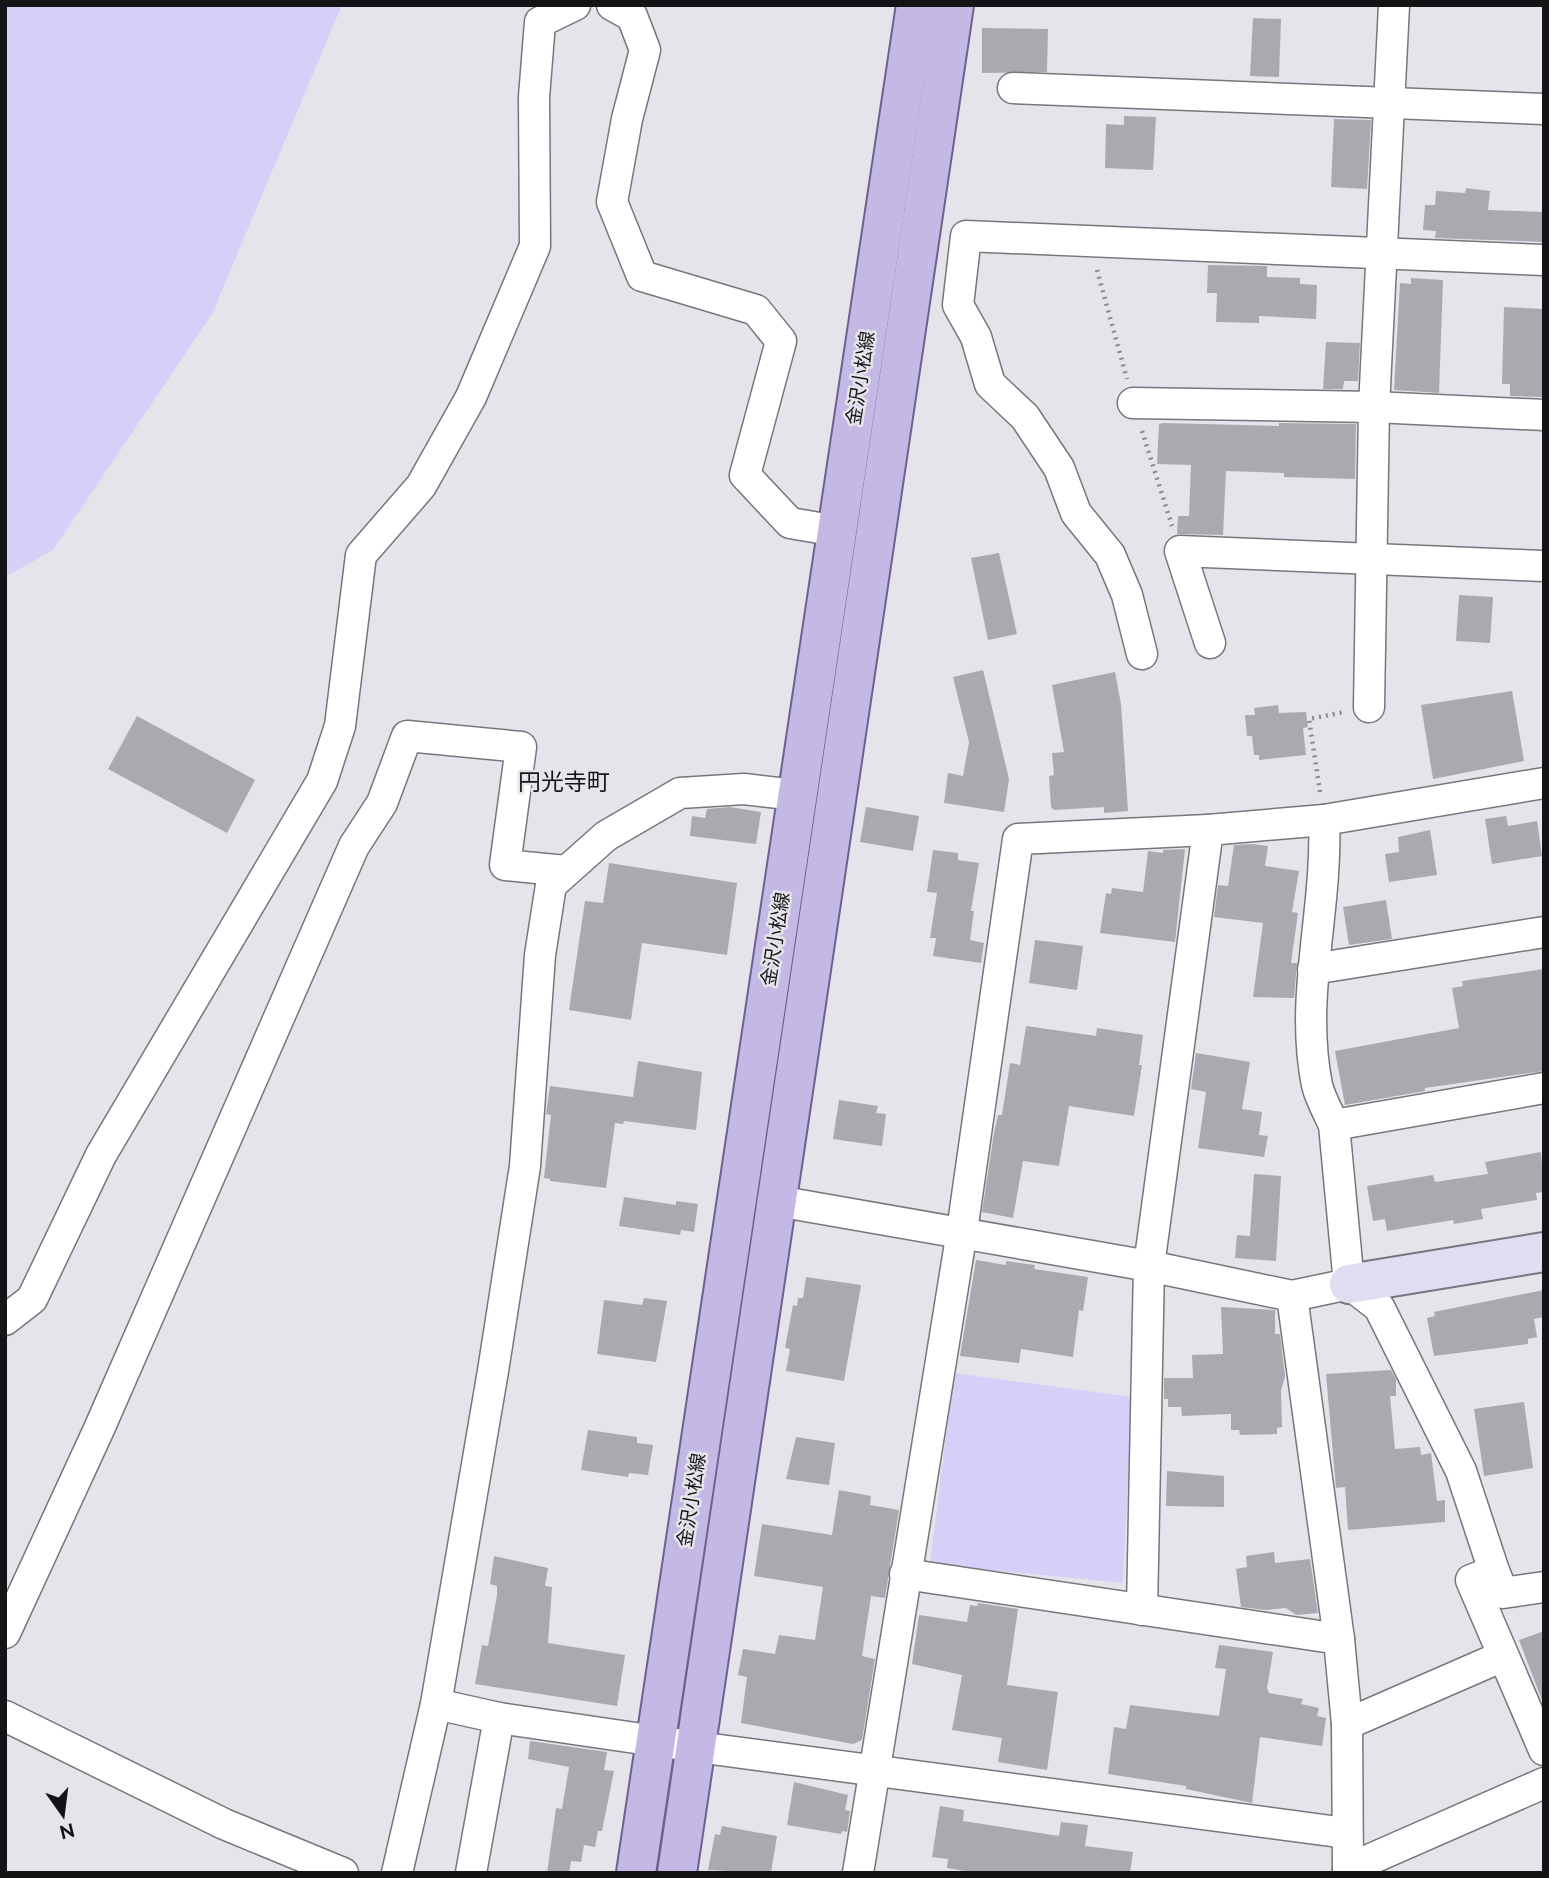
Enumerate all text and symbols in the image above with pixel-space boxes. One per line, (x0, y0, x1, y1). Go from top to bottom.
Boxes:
street label: 金沢小松線 (842, 329, 878, 427)
district label: 円光寺町 (518, 768, 610, 795)
street label: 金沢小松線 (757, 890, 793, 988)
street label: 金沢小松線 (673, 1451, 709, 1549)
north arrow (28, 1780, 98, 1850)
text: N (57, 1819, 77, 1844)

